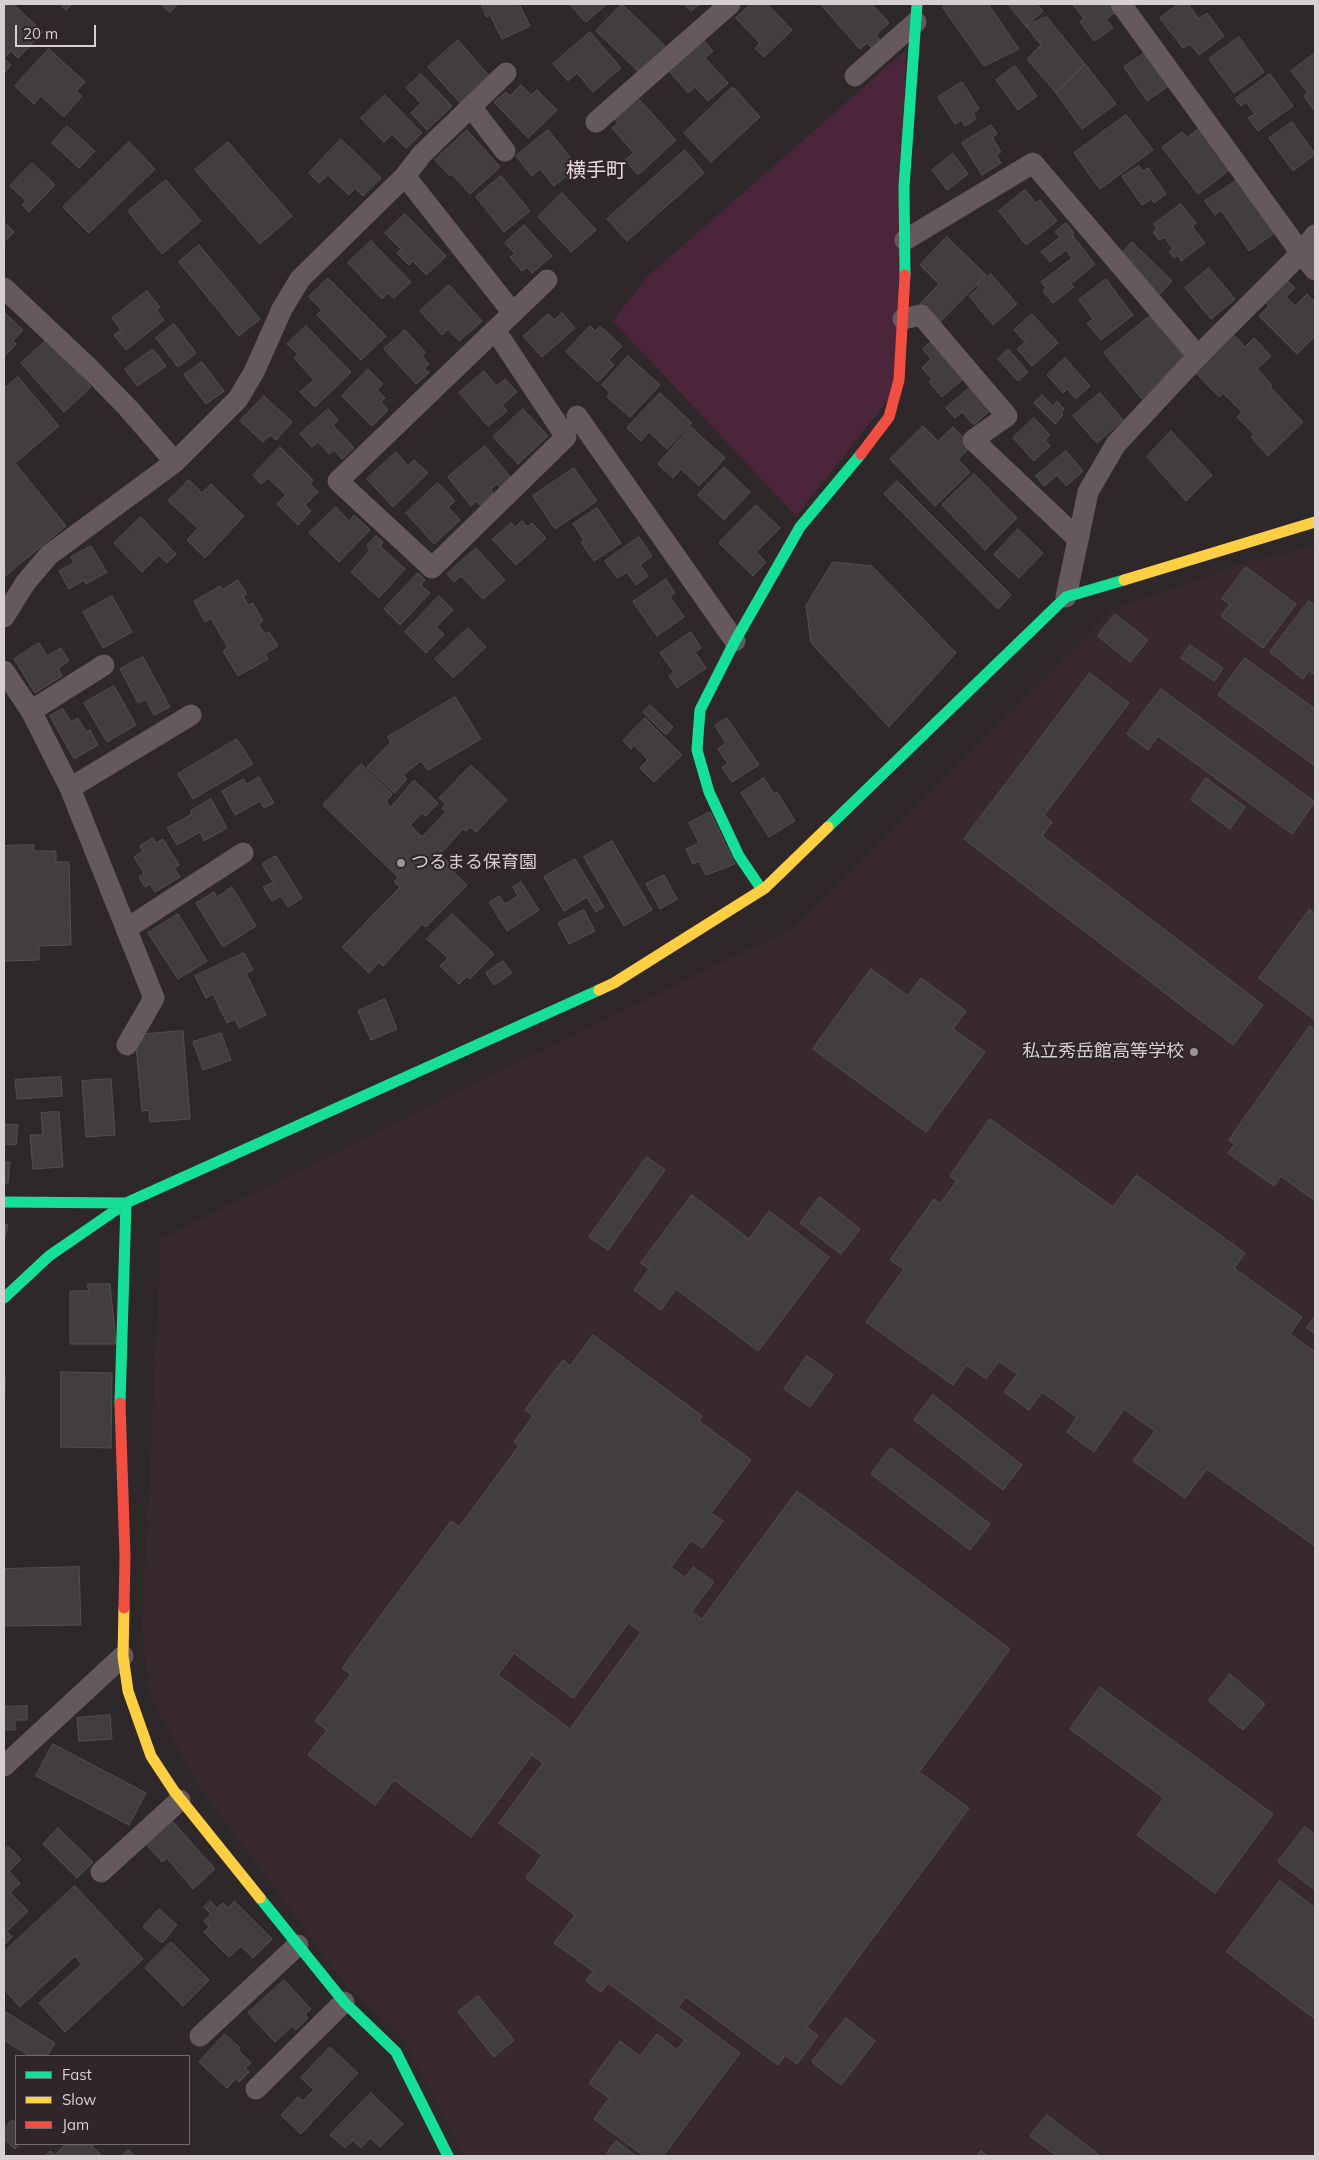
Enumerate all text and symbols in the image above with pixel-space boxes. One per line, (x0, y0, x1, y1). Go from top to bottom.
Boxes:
scale bar (18, 15, 99, 47)
text: 20 m (23, 24, 58, 43)
district label: 横手町 (566, 159, 626, 183)
place label: つるまる保育園 (411, 852, 537, 874)
marker: つるまる保育園 (395, 857, 407, 869)
place label: 私立秀岳館高等学校 (1022, 1041, 1184, 1063)
marker: 私立秀岳館高等学校 (1188, 1046, 1200, 1058)
legend (15, 2055, 190, 2145)
text: Fast (62, 2065, 92, 2084)
text: Slow (62, 2090, 96, 2109)
text: Jam (62, 2115, 89, 2134)

